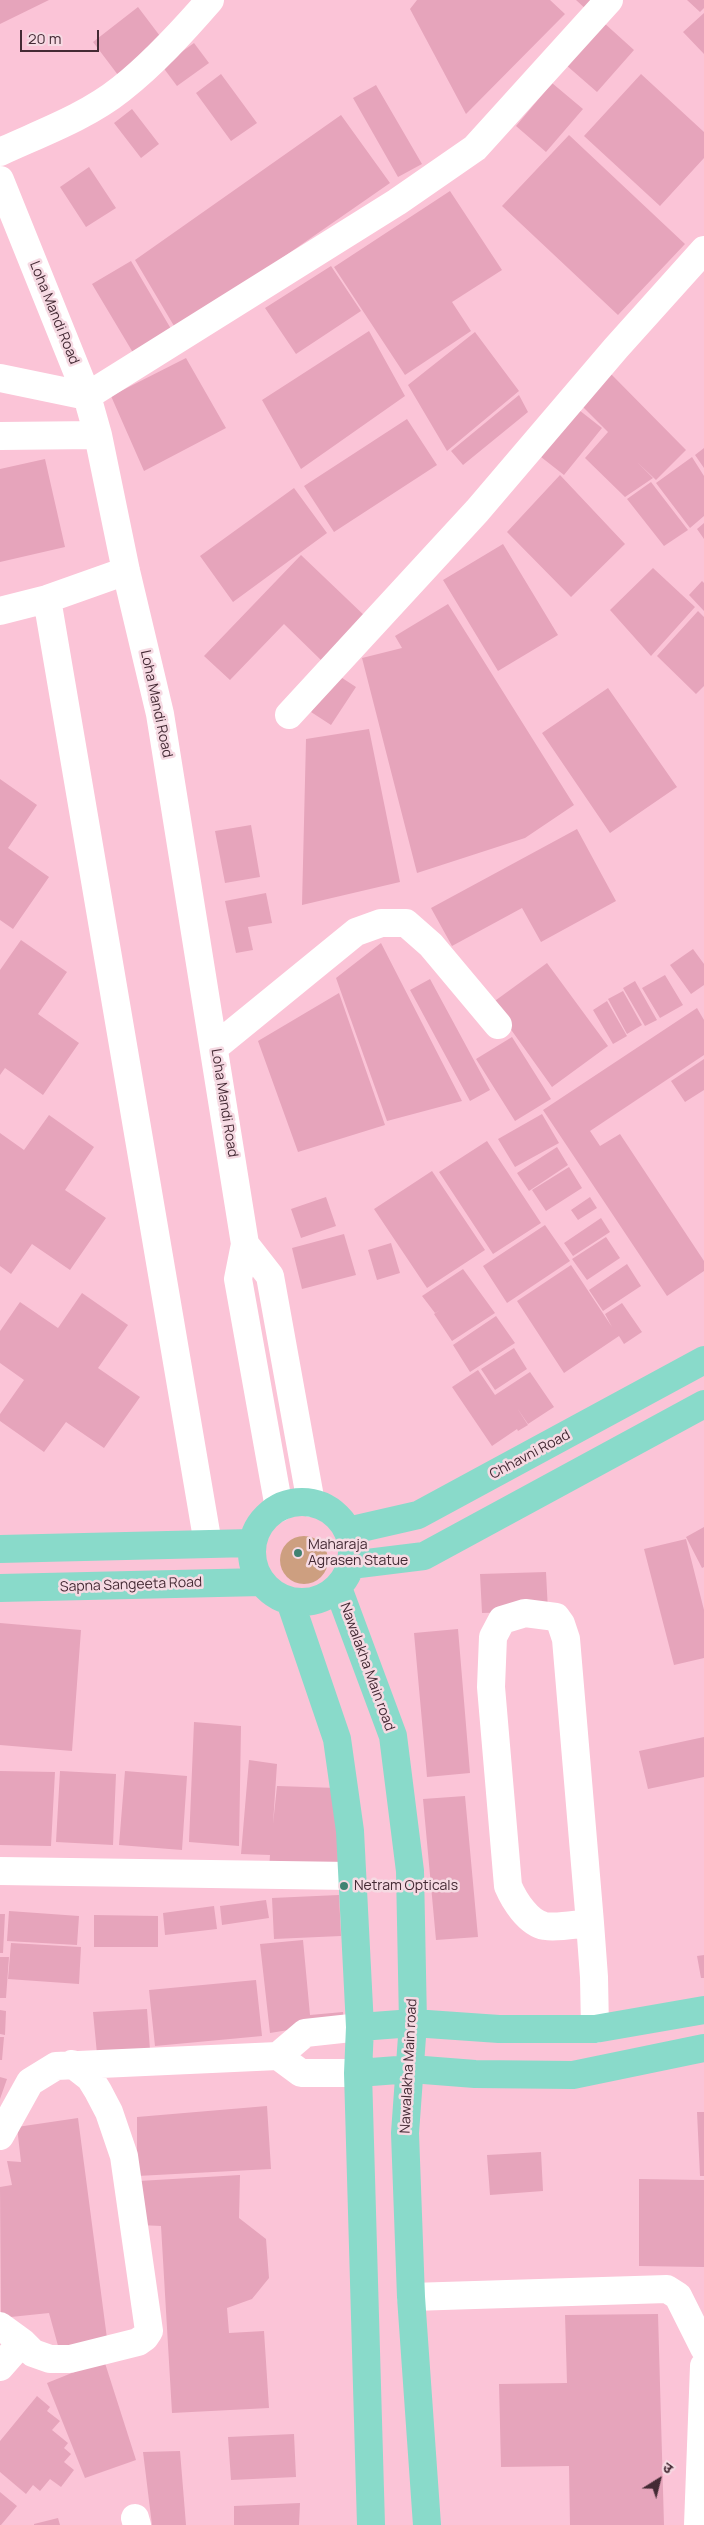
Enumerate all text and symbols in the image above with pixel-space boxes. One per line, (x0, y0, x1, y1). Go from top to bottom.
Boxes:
scale bar (22, 20, 101, 52)
text: 20 m (28, 28, 61, 49)
street label: Loha Mandi Road (26, 259, 82, 367)
street label: Loha Mandi Road (136, 649, 176, 759)
street label: Loha Mandi Road (207, 1048, 241, 1158)
street label: Chhavni Road (487, 1427, 573, 1483)
place label: Maharaja Agrasen Statue (308, 1537, 408, 1570)
marker: Maharaja Agrasen Statue (292, 1547, 304, 1559)
street label: Sapna Sangeeta Road (60, 1574, 202, 1596)
street label: Nawalakha Main road (336, 1601, 398, 1733)
place label: Netram Opticals (354, 1878, 458, 1894)
marker: Netram Opticals (338, 1880, 350, 1892)
street label: Nawalakha Main road (397, 1998, 421, 2134)
north arrow (634, 2455, 684, 2505)
text: उ (659, 2457, 677, 2478)

